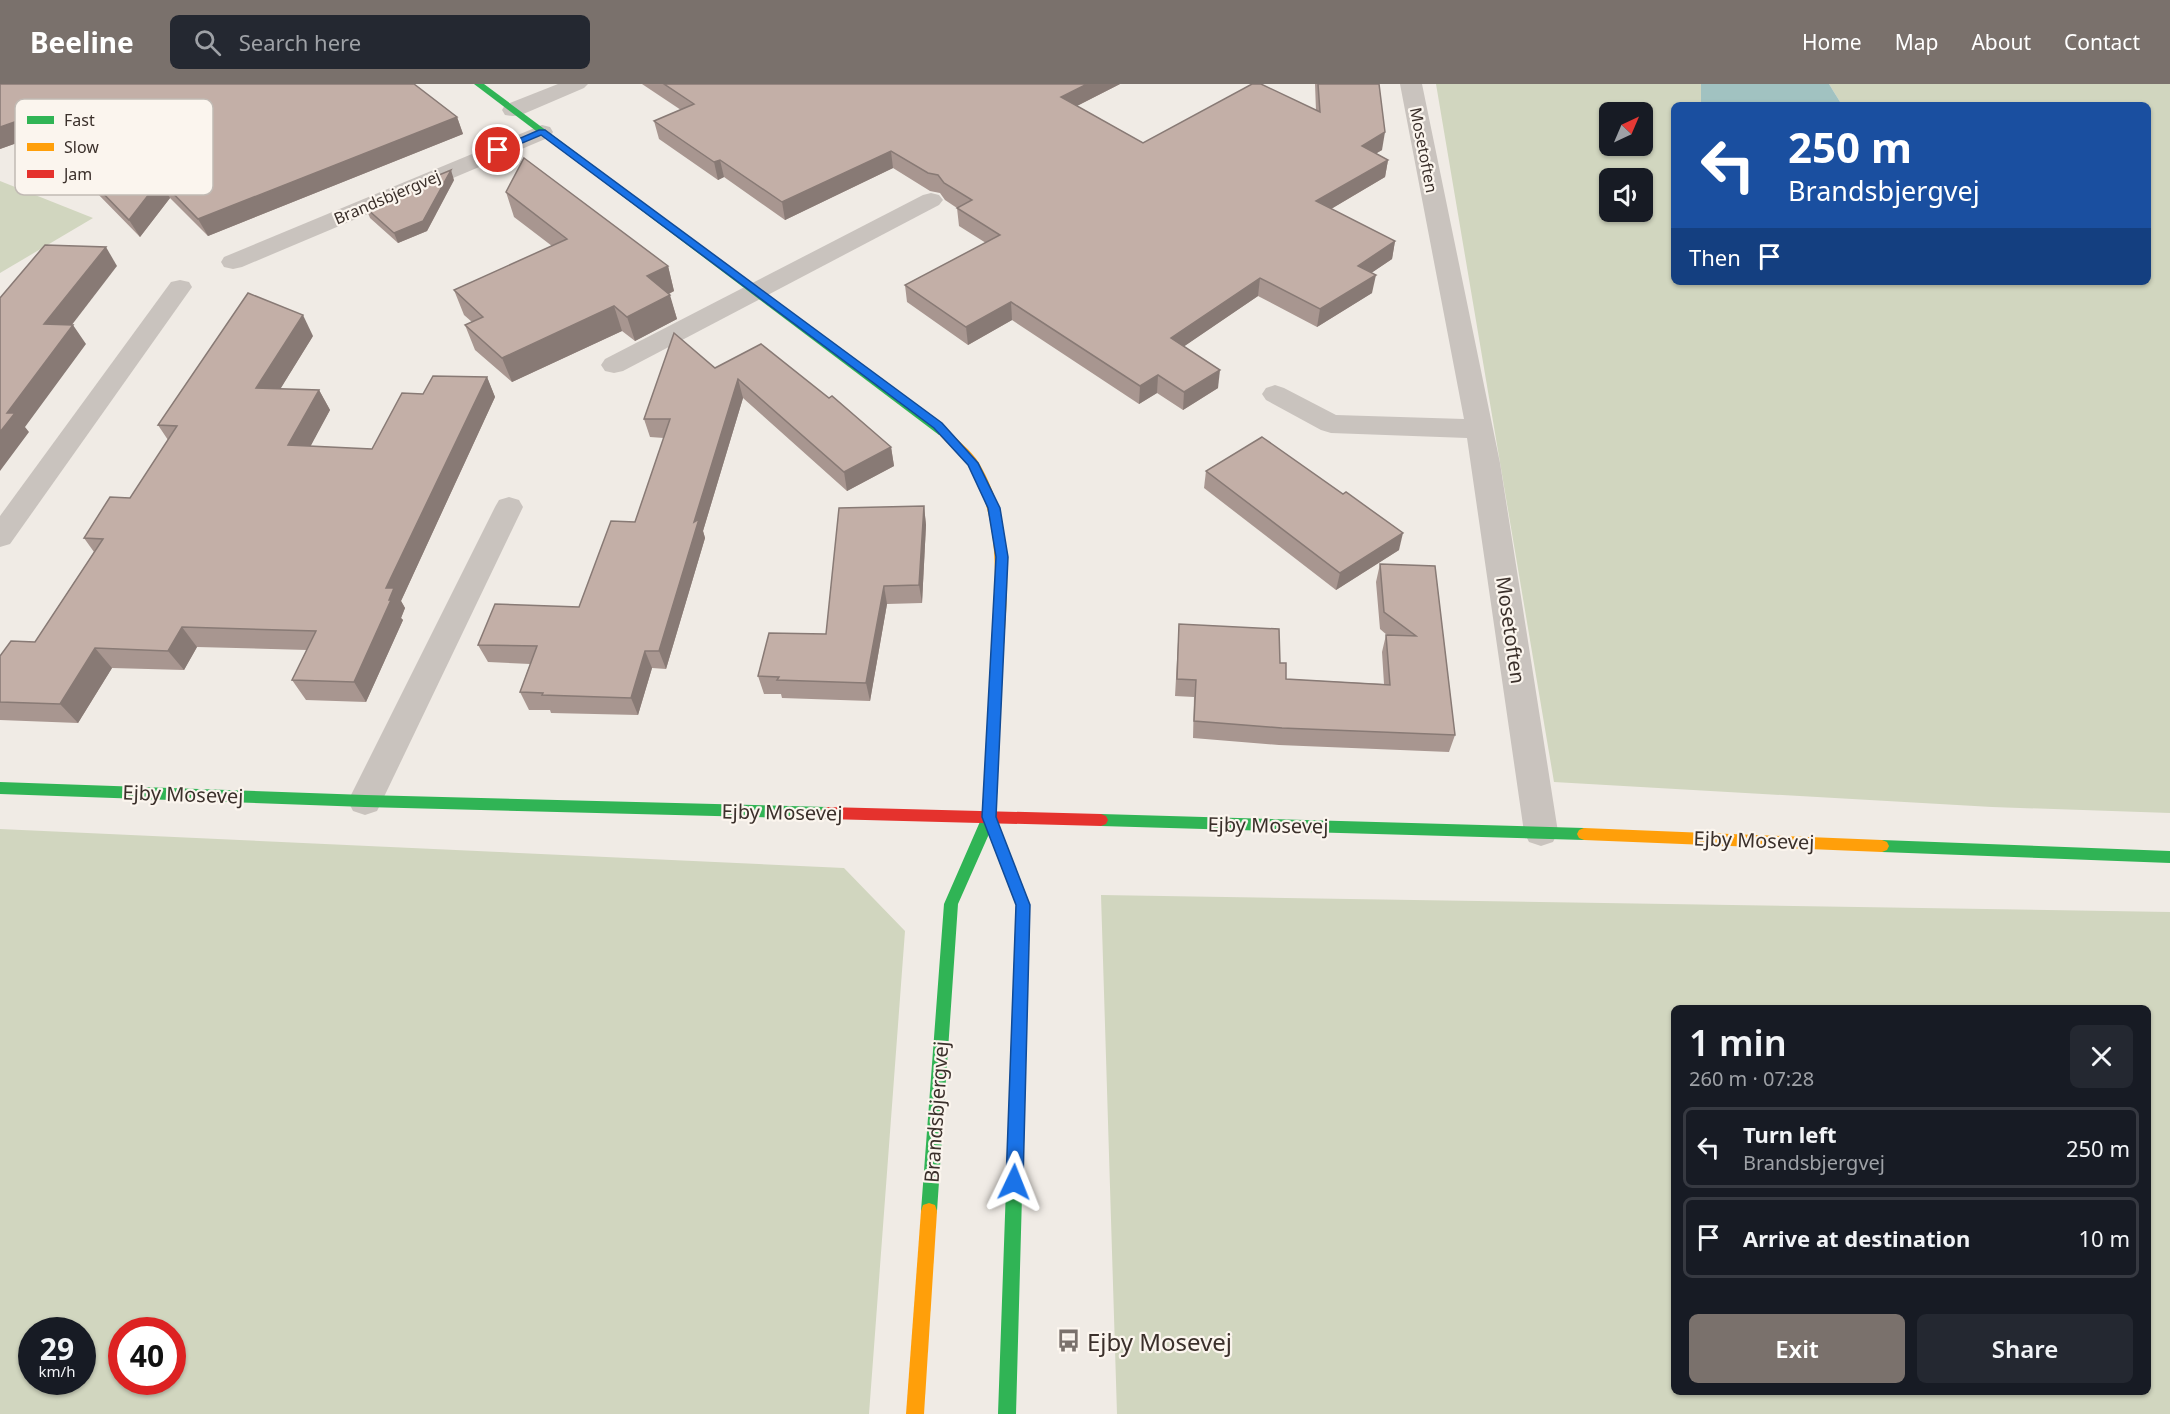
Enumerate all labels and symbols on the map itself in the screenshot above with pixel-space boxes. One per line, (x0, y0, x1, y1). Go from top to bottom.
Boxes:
legend (15, 99, 213, 195)
north arrow (1599, 102, 1653, 156)
street label: Mosetoften (1405, 105, 1443, 195)
text: Fast (64, 109, 95, 131)
pin (472, 124, 523, 175)
text: Slow (64, 136, 99, 158)
text: Jam (62, 163, 92, 185)
street label: Brandsbjergvej (330, 165, 444, 229)
street label: Mosetoften (1490, 575, 1532, 685)
street label: Ejby Mosevej (122, 778, 244, 810)
street label: Ejby Mosevej (721, 797, 843, 827)
street label: Ejby Mosevej (1207, 810, 1329, 840)
street label: Ejby Mosevej (1693, 824, 1815, 856)
street label: Brandsbjergvej (918, 1040, 954, 1184)
position arrow (982, 1150, 1046, 1214)
speed limit sign: 40 (108, 1317, 186, 1395)
place label: Ejby Mosevej (1087, 1325, 1232, 1358)
bus stop icon: Ejby Mosevej (1056, 1328, 1082, 1354)

